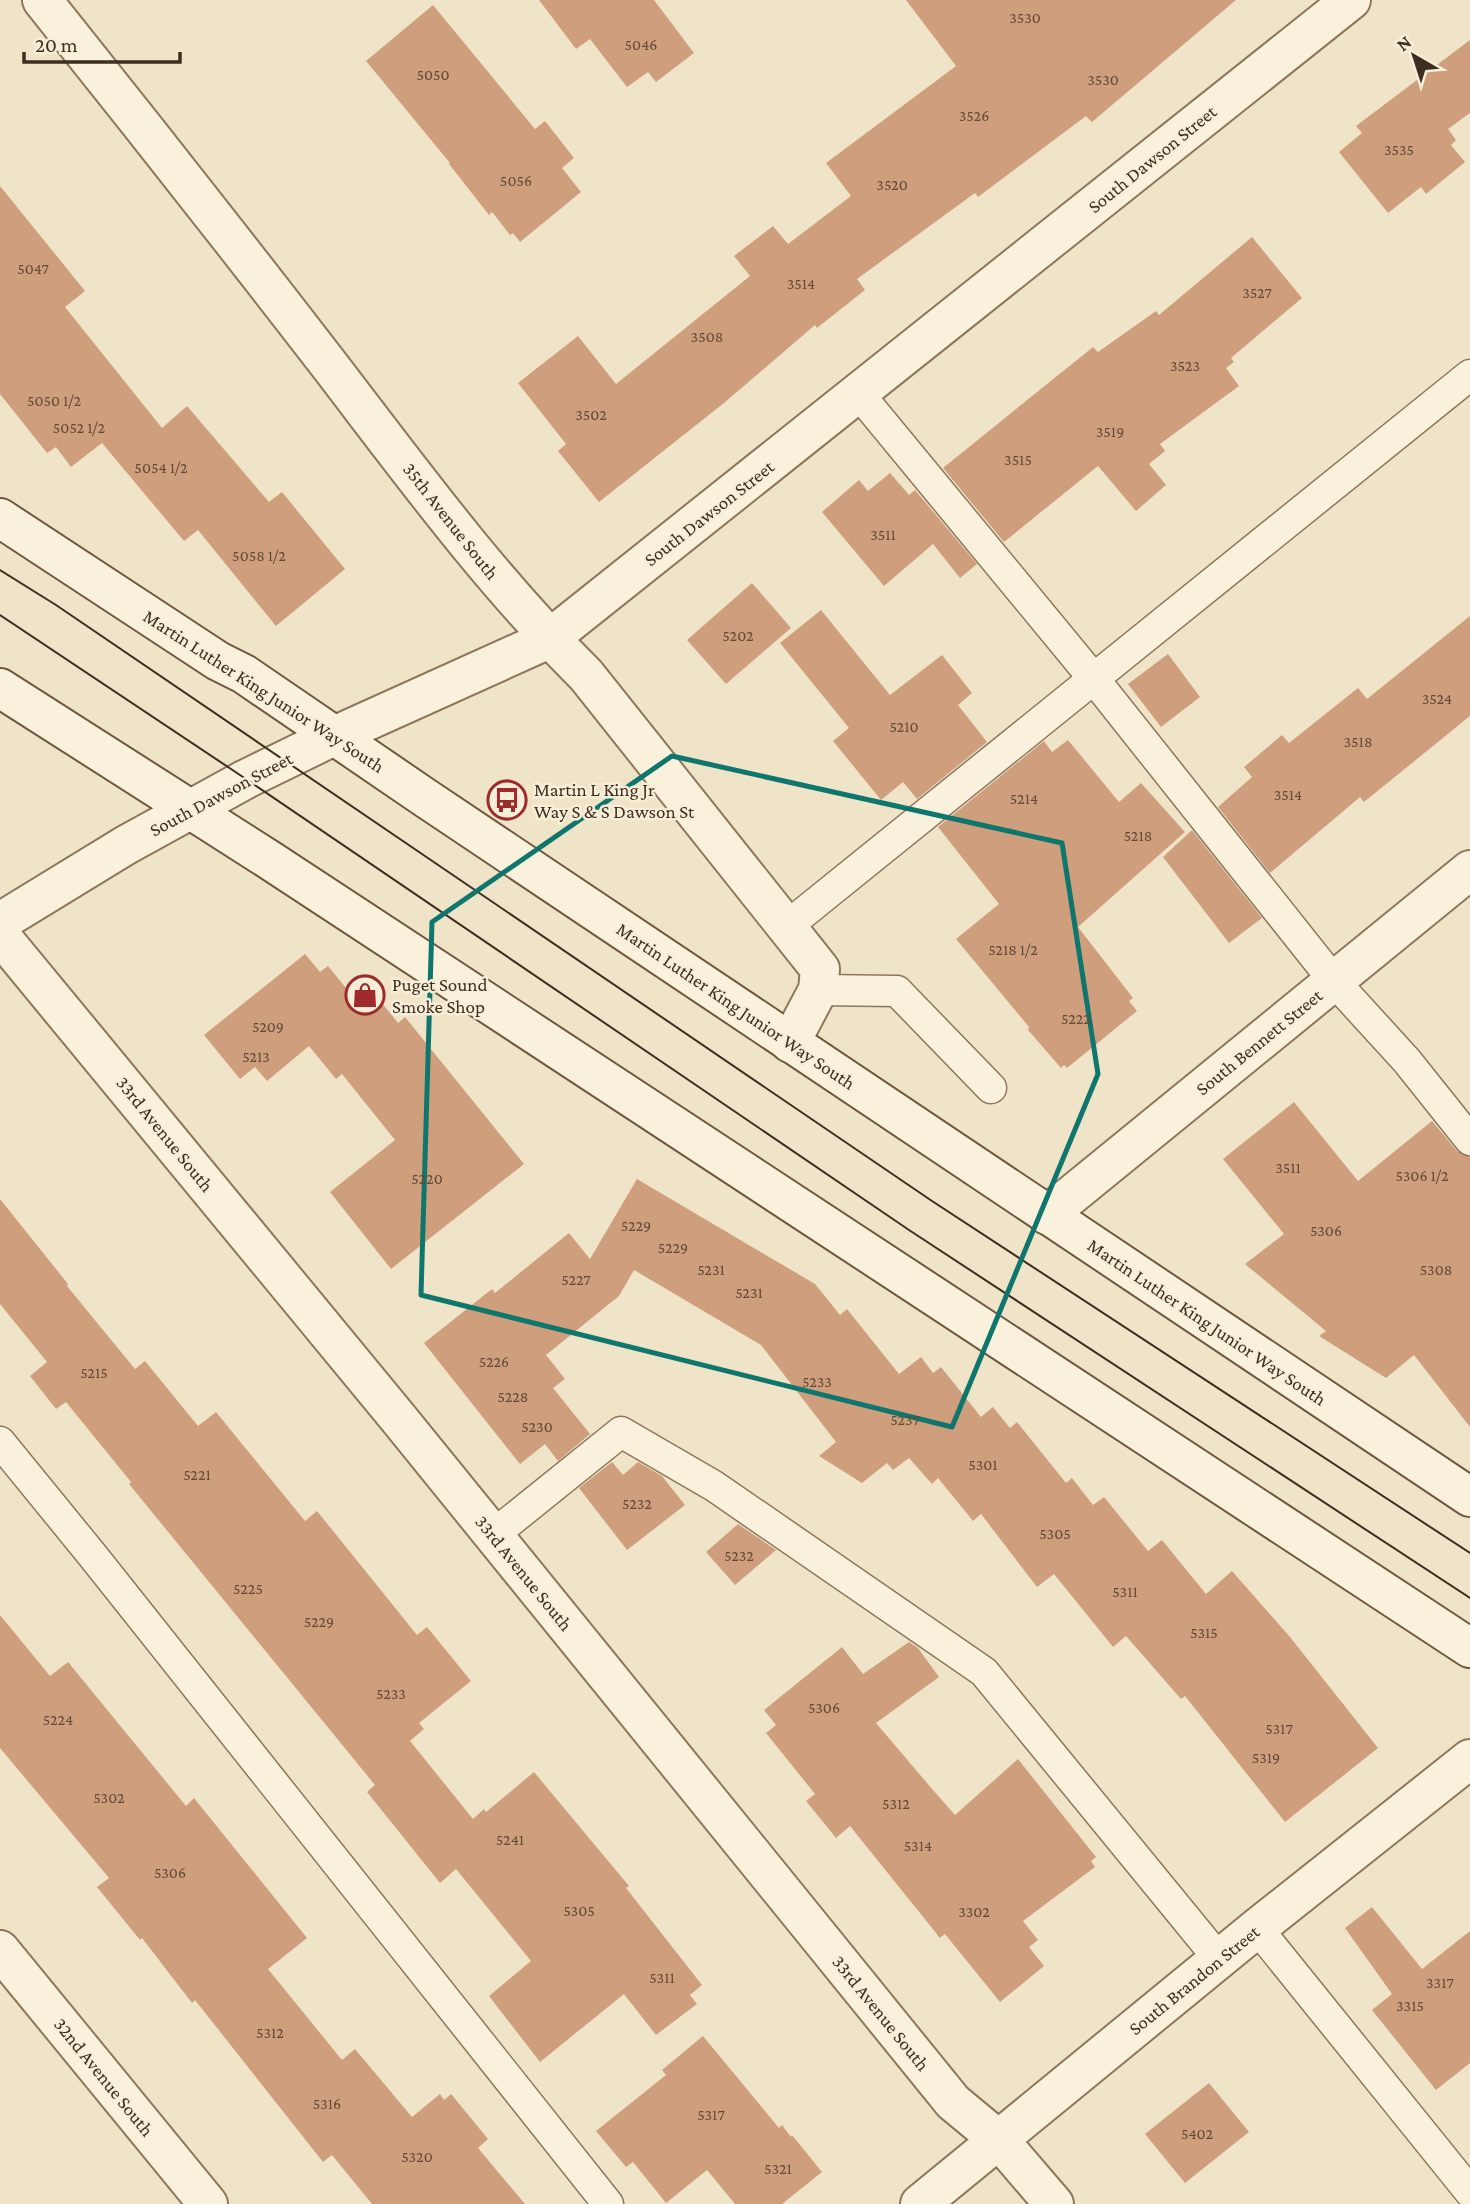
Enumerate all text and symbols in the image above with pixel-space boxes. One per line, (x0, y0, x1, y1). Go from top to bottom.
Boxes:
house number: 3530 (1009, 9, 1041, 26)
scale bar (24, 21, 180, 65)
north arrow (1379, 21, 1449, 91)
text: N (1392, 31, 1415, 55)
text: 20 m (35, 33, 78, 57)
house number: 5046 (625, 36, 657, 53)
house number: 5050 (416, 66, 450, 83)
house number: 3530 (1087, 71, 1119, 88)
street label: South Dawson Street (1084, 100, 1221, 217)
house number: 3526 (959, 107, 989, 124)
house number: 3535 (1384, 141, 1414, 158)
house number: 5056 (500, 172, 532, 189)
house number: 3520 (876, 176, 908, 193)
house number: 5047 (17, 260, 50, 277)
house number: 3514 (787, 275, 815, 292)
house number: 3527 (1242, 284, 1272, 301)
house number: 3508 (691, 328, 723, 345)
house number: 3523 (1170, 357, 1200, 374)
house number: 5050 1/2 (27, 392, 81, 409)
house number: 3502 (575, 406, 607, 423)
house number: 5052 1/2 (53, 419, 106, 436)
house number: 3519 (1096, 423, 1124, 440)
house number: 3515 (1004, 451, 1032, 468)
street label: South Dawson Street (640, 455, 779, 570)
street label: 35th Avenue South (399, 458, 503, 584)
house number: 5054 1/2 (134, 459, 188, 476)
house number: 3511 (870, 526, 896, 543)
house number: 5058 1/2 (232, 547, 286, 564)
street label: Martin Luther King Junior Way South (140, 605, 388, 777)
house number: 5202 (722, 627, 754, 644)
house number: 3524 (1422, 690, 1452, 707)
house number: 5210 (889, 718, 919, 735)
house number: 3518 (1344, 733, 1372, 750)
street label: South Dawson Street (146, 747, 297, 841)
bus stop icon: Martin L King Jr Way S & S Dawson St (486, 779, 528, 821)
place label: Martin L King Jr Way S & S Dawson St (534, 779, 695, 822)
house number: 3514 (1274, 786, 1302, 803)
house number: 5214 (1010, 790, 1038, 807)
house number: 5218 (1124, 827, 1152, 844)
street label: Martin Luther King Junior Way South (613, 918, 859, 1094)
house number: 5218 1/2 (988, 941, 1038, 958)
shop icon: Puget Sound Smoke Shop (344, 974, 386, 1016)
place label: Puget Sound Smoke Shop (392, 974, 488, 1017)
street label: South Bennett Street (1192, 984, 1327, 1099)
house number: 5222 (1061, 1010, 1091, 1027)
house number: 5209 (252, 1018, 284, 1035)
house number: 5213 (242, 1048, 270, 1065)
street label: 33rd Avenue South (112, 1072, 218, 1196)
house number: 3511 (1275, 1159, 1301, 1176)
house number: 5306 1/2 (1395, 1167, 1449, 1184)
house number: 5220 (411, 1170, 443, 1187)
house number: 5229 (621, 1217, 651, 1234)
house number: 5306 (1310, 1222, 1342, 1239)
street label: Martin Luther King Junior Way South (1084, 1234, 1330, 1410)
house number: 5229 (658, 1239, 688, 1256)
house number: 5231 (697, 1261, 725, 1278)
house number: 5308 (1420, 1261, 1452, 1278)
house number: 5227 (561, 1271, 591, 1288)
house number: 5231 (735, 1284, 763, 1301)
house number: 5226 (479, 1353, 509, 1370)
house number: 5215 (80, 1364, 108, 1381)
house number: 5233 (802, 1373, 832, 1390)
house number: 5228 (498, 1388, 528, 1405)
house number: 5237 (890, 1411, 920, 1428)
house number: 5230 (521, 1418, 553, 1435)
house number: 5301 (968, 1456, 998, 1473)
house number: 5221 (183, 1466, 211, 1483)
house number: 5232 (622, 1495, 652, 1512)
street label: 33rd Avenue South (471, 1511, 577, 1635)
house number: 5305 (1039, 1525, 1071, 1542)
house number: 5232 (724, 1547, 754, 1564)
house number: 5225 (233, 1580, 263, 1597)
house number: 5311 (1112, 1583, 1138, 1600)
house number: 5229 (304, 1613, 334, 1630)
house number: 5315 (1190, 1624, 1218, 1641)
house number: 5233 (376, 1685, 406, 1702)
house number: 5306 (808, 1699, 840, 1716)
house number: 5224 (43, 1711, 73, 1728)
house number: 5317 (1265, 1720, 1293, 1737)
house number: 5319 (1252, 1749, 1280, 1766)
house number: 5302 (93, 1789, 125, 1806)
house number: 5312 (882, 1795, 910, 1812)
house number: 5241 (496, 1831, 524, 1848)
house number: 5314 (904, 1837, 932, 1854)
house number: 5306 (154, 1864, 186, 1881)
house number: 5305 (563, 1902, 595, 1919)
house number: 3302 (958, 1903, 990, 1920)
street label: South Brandon Street (1124, 1920, 1264, 2039)
street label: 33rd Avenue South (828, 1951, 934, 2075)
house number: 5311 (649, 1969, 675, 1986)
house number: 3317 (1426, 1974, 1455, 1991)
house number: 3315 (1396, 1997, 1424, 2014)
street label: 32nd Avenue South (50, 2014, 158, 2140)
house number: 5312 (256, 2024, 284, 2041)
house number: 5316 (313, 2095, 341, 2112)
house number: 5317 (697, 2106, 725, 2123)
house number: 5402 (1181, 2125, 1213, 2142)
house number: 5320 (401, 2148, 433, 2165)
house number: 5321 (764, 2160, 792, 2177)

